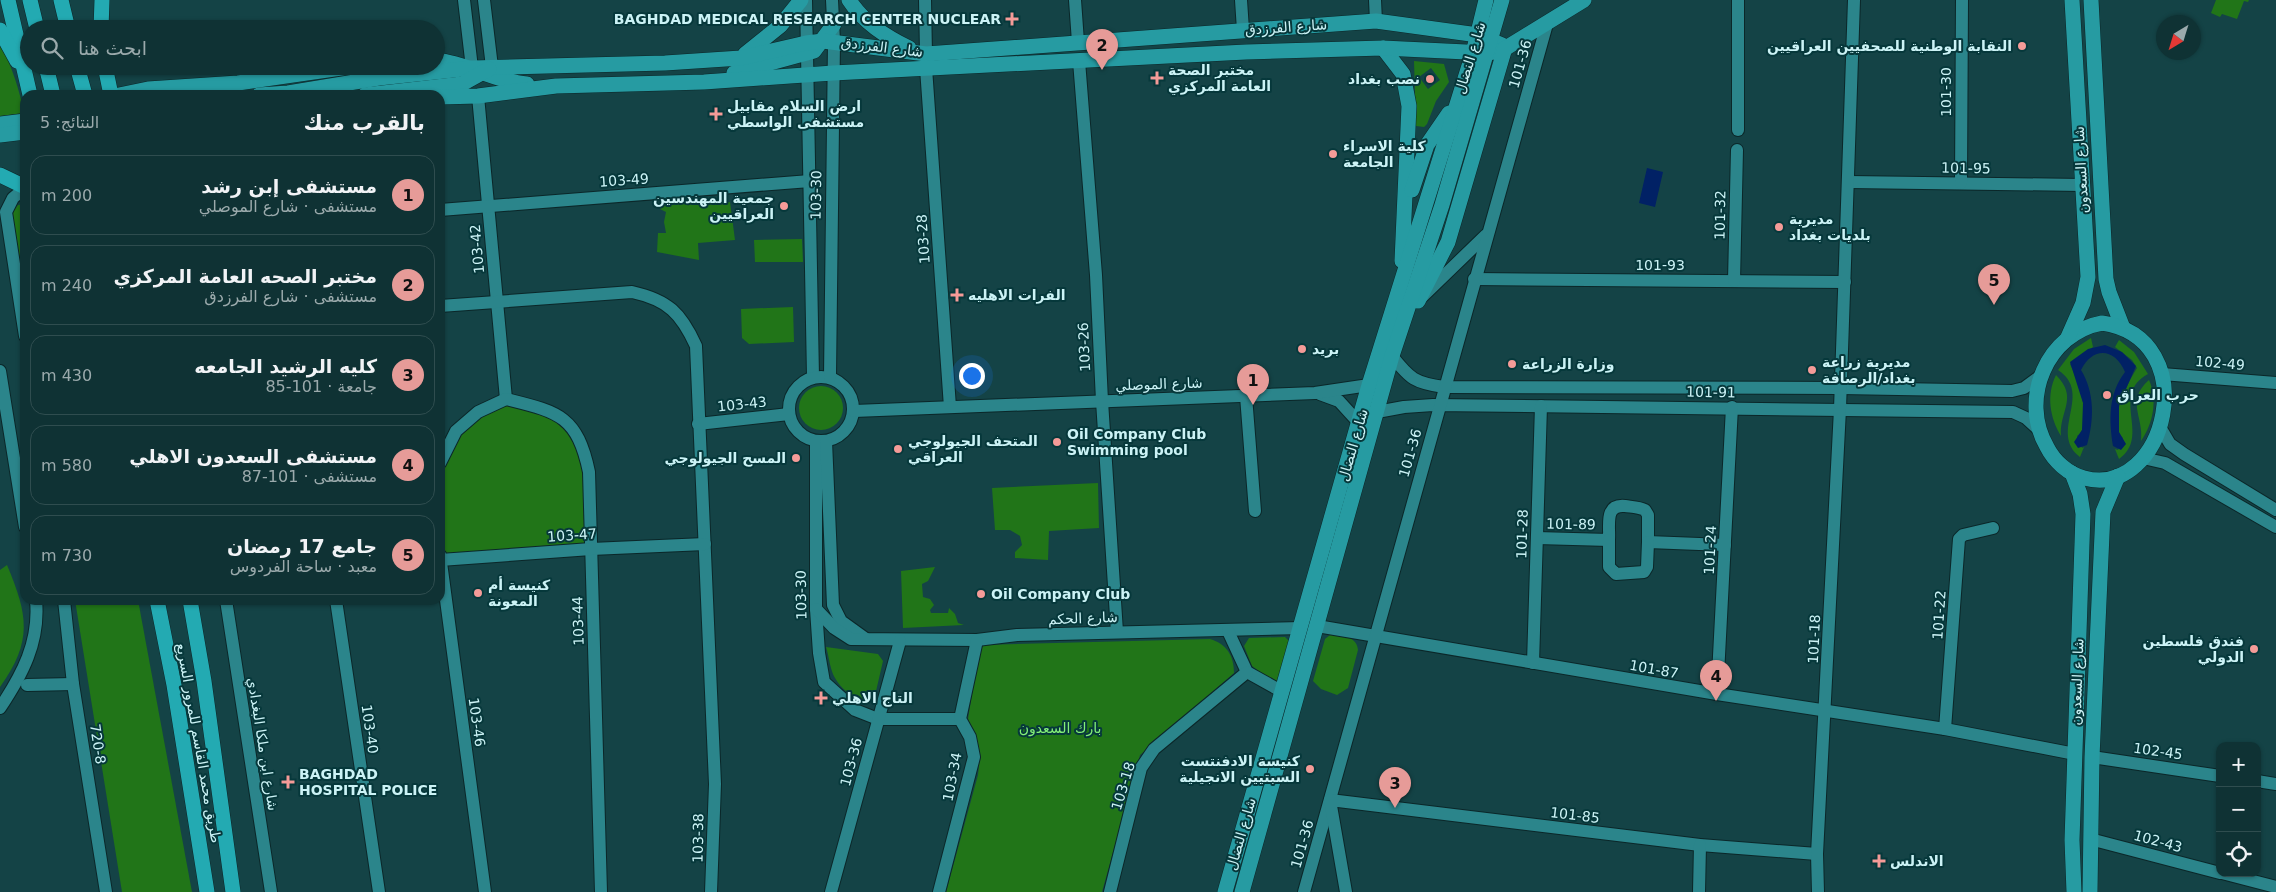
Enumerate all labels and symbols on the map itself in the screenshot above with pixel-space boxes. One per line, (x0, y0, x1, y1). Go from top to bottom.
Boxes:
place label: BAGHDAD MEDICAL RESEARCH CENTER NUCLEAR (614, 11, 1001, 27)
marker: BAGHDAD MEDICAL RESEARCH CENTER NUCLEAR (1005, 12, 1019, 26)
north arrow (2156, 15, 2201, 60)
street label: شارع الفرزدق (1244, 16, 1328, 39)
street label: شارع النضال (1451, 20, 1490, 96)
pin: 2 (1086, 29, 1118, 70)
street label: شارع الفرزدق (840, 34, 924, 61)
street label: 101-36 (1505, 38, 1535, 90)
place label: النقابة الوطنية للصحفيين العراقيين (1767, 38, 2012, 55)
marker: النقابة الوطنية للصحفيين العراقيين (2016, 40, 2028, 52)
place label: مختبر الصحة العامة المركزي (1168, 62, 1271, 96)
street label: 101-30 (1938, 67, 1954, 117)
marker: مختبر الصحة العامة المركزي (1150, 71, 1164, 85)
place label: نصب بغداد (1348, 71, 1420, 87)
marker: نصب بغداد (1424, 73, 1436, 85)
place label: ارض السلام مقابيل مستشفى الواسطي (727, 98, 864, 131)
marker: ارض السلام مقابيل مستشفى الواسطي (709, 107, 723, 121)
street label: شارع السعدون (2071, 126, 2092, 214)
place label: كلية الاسراء الجامعة (1343, 138, 1426, 170)
marker: كلية الاسراء الجامعة (1327, 148, 1339, 160)
street label: 101-95 (1941, 160, 1991, 176)
street label: 103-49 (599, 170, 649, 190)
street label: 103-30 (808, 170, 824, 220)
place label: جمعية المهندسين العراقيين (653, 190, 774, 223)
street label: 101-32 (1712, 190, 1728, 240)
marker: جمعية المهندسين العراقيين (778, 200, 790, 212)
place label: مديرية بلديات بغداد (1789, 211, 1871, 243)
street label: 103-28 (913, 214, 933, 264)
marker: مديرية بلديات بغداد (1773, 221, 1785, 233)
street label: 103-42 (467, 224, 487, 274)
street label: 101-93 (1635, 257, 1685, 273)
pin: 5 (1978, 264, 2010, 305)
place label: الفرات الاهليه (968, 287, 1065, 304)
marker: الفرات الاهليه (950, 288, 964, 302)
street label: 103-26 (1075, 322, 1093, 372)
place label: بريد (1312, 341, 1339, 358)
marker: بريد (1296, 343, 1308, 355)
street label: 102-49 (2195, 353, 2245, 373)
place label: مديرية زراعة بغداد/الرصافة (1822, 354, 1916, 387)
place label: وزارة الزراعة (1522, 356, 1614, 373)
marker: وزارة الزراعة (1506, 358, 1518, 370)
your location (959, 363, 985, 389)
pin: 1 (1237, 364, 1269, 405)
marker: مديرية زراعة بغداد/الرصافة (1806, 364, 1818, 376)
street label: شارع الموصلي (1115, 374, 1203, 395)
street label: 101-91 (1686, 384, 1736, 400)
place label: حرب العراق (2117, 387, 2199, 404)
marker: حرب العراق (2101, 389, 2113, 401)
street label: 103-43 (717, 393, 767, 415)
street label: شارع النضال (1335, 407, 1372, 483)
place label: Oil Company Club Swimming pool (1067, 426, 1206, 458)
street label: 101-36 (1395, 427, 1425, 479)
place label: المتحف الجيولوجي العراقي (908, 433, 1038, 466)
marker: Oil Company Club Swimming pool (1051, 436, 1063, 448)
marker: المتحف الجيولوجي العراقي (892, 443, 904, 455)
place label: المسح الجيولوجي (664, 450, 786, 467)
marker: المسح الجيولوجي (790, 452, 802, 464)
street label: 101-28 (1513, 509, 1531, 559)
street label: 101-89 (1546, 516, 1596, 532)
street label: 103-47 (547, 525, 597, 545)
street label: 101-24 (1701, 525, 1719, 575)
street label: 103-30 (793, 570, 809, 620)
place label: كنيسة أم المعونة (488, 576, 551, 610)
place label: Oil Company Club (991, 586, 1130, 602)
marker: كنيسة أم المعونة (472, 587, 484, 599)
marker: Oil Company Club (975, 588, 987, 600)
street label: 101-22 (1929, 590, 1949, 640)
street label: 103-44 (569, 596, 587, 646)
street label: شارع الحكم (1048, 609, 1118, 628)
street label: 101-18 (1805, 614, 1823, 664)
place label: فندق فلسطين الدولي (2143, 633, 2244, 666)
street label: شارع السعدون (2067, 638, 2088, 726)
street label: طريق محمد القاسم للمرور السريع (173, 642, 224, 844)
marker: فندق فلسطين الدولي (2248, 643, 2260, 655)
street label: 101-87 (1628, 657, 1680, 681)
pin: 4 (1700, 660, 1732, 701)
street label: شارع ابن ملكا البغدادي (244, 676, 281, 812)
place label: التاج الاهلي (832, 690, 913, 707)
marker: التاج الاهلي (814, 691, 828, 705)
street label: 103-46 (466, 696, 488, 748)
street label: 103-40 (359, 703, 381, 755)
park label: بارك السعدون (1019, 720, 1101, 737)
street label: 720-8 (87, 723, 109, 765)
street label: 103-36 (837, 736, 865, 788)
street label: 102-45 (2132, 740, 2184, 762)
street label: 103-34 (939, 751, 965, 803)
place label: كنيسة الادفنتست السبتيين الانجيلية (1179, 753, 1301, 786)
street label: 103-18 (1108, 760, 1138, 812)
marker: كنيسة الادفنتست السبتيين الانجيلية (1304, 763, 1316, 775)
place label: BAGHDAD HOSPITAL POLICE (299, 766, 437, 798)
pin: 3 (1379, 767, 1411, 808)
marker: BAGHDAD HOSPITAL POLICE (281, 775, 295, 789)
street label: شارع النضال (1223, 796, 1260, 872)
street label: 101-85 (1549, 804, 1601, 826)
street label: 103-38 (690, 813, 706, 863)
street label: 101-36 (1287, 818, 1317, 870)
street label: 102-43 (2132, 827, 2184, 855)
place label: الاندلس (1890, 853, 1944, 869)
marker: الاندلس (1872, 854, 1886, 868)

